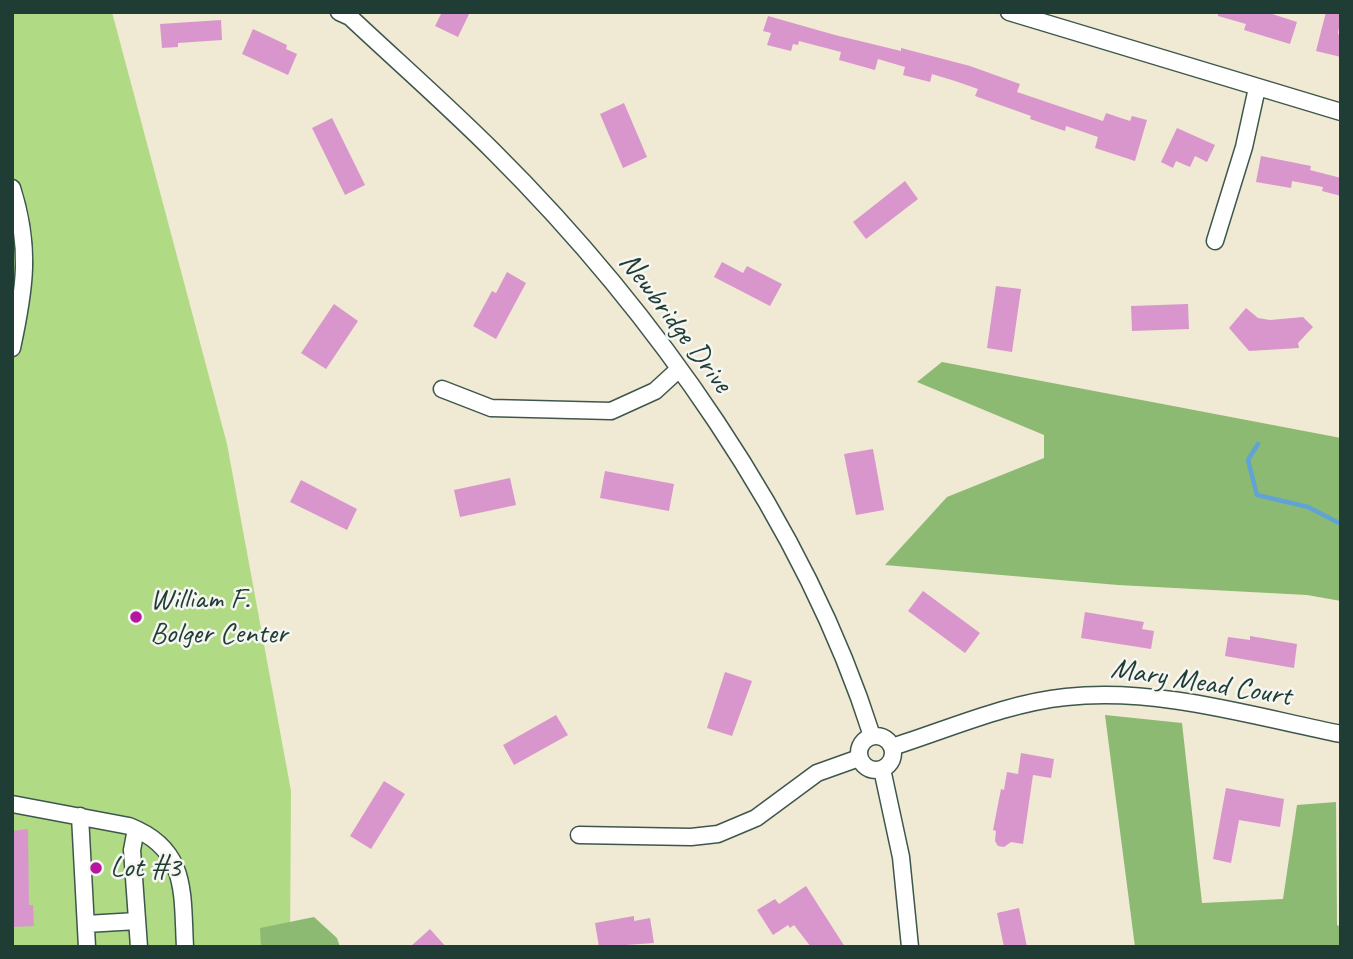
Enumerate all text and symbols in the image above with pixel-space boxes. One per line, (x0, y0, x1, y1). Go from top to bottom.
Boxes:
street label: Newbridge Drive (611, 246, 739, 400)
place label: William F. Bolger Center (150, 582, 288, 652)
marker: William F. Bolger Center (128, 609, 144, 625)
street label: Mary Mead Court (1108, 651, 1294, 715)
place label: Lot #3 (110, 850, 181, 886)
marker: Lot #3 (88, 860, 104, 876)

